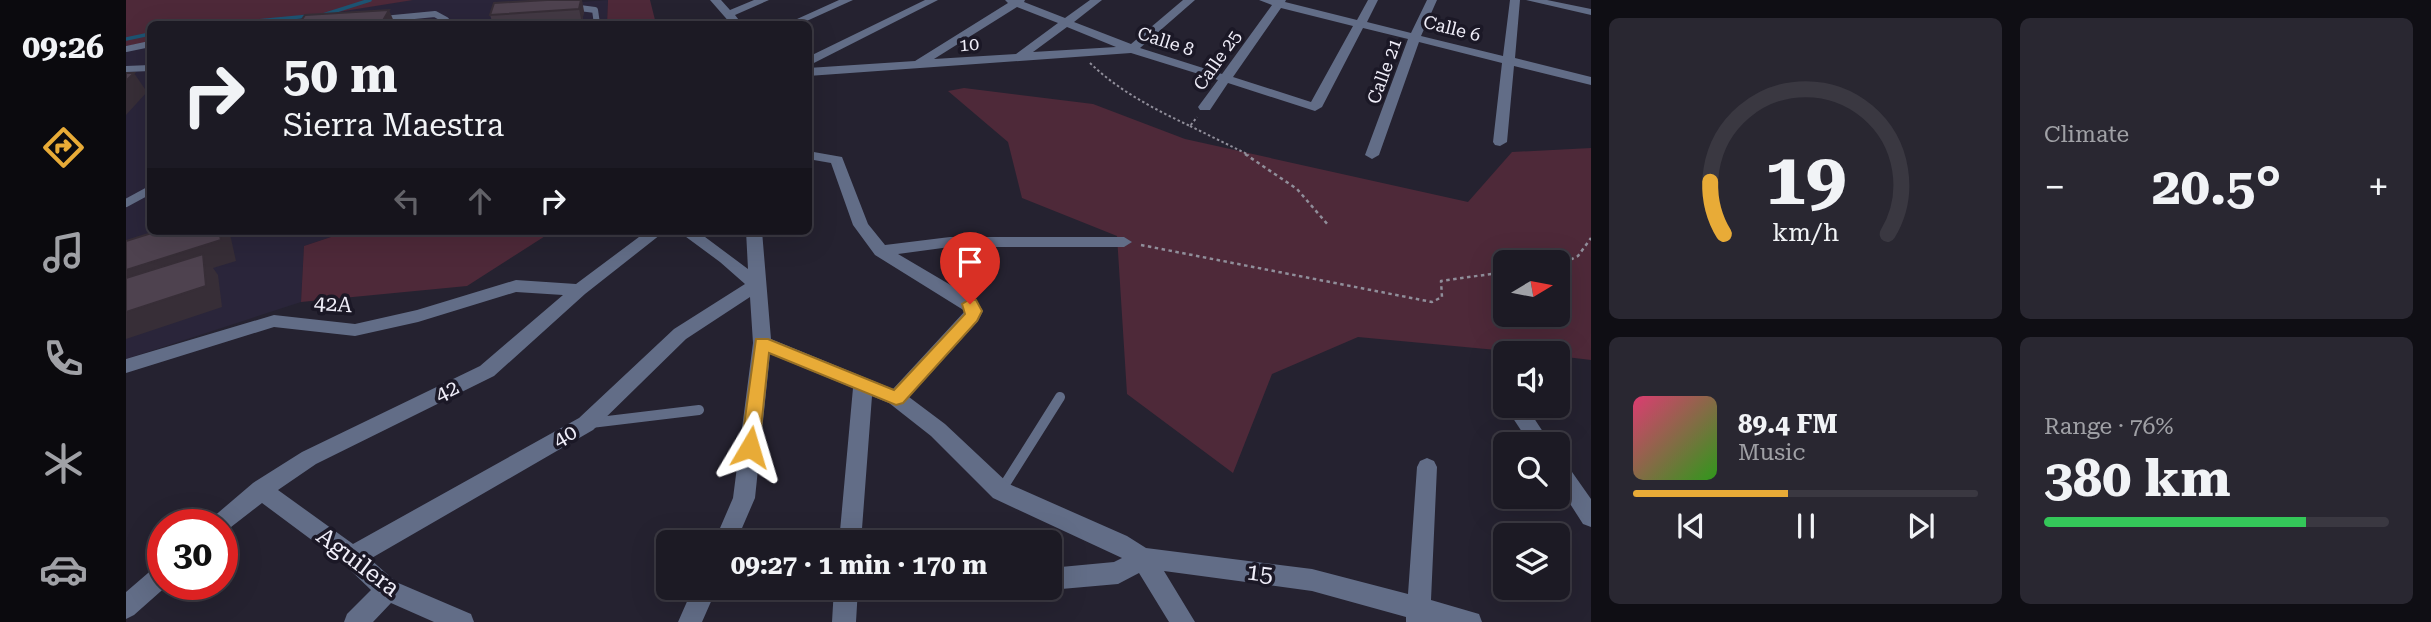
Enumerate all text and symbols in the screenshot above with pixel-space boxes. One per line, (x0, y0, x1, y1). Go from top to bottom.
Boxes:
street label: Calle 6 (1421, 11, 1483, 45)
street label: Calle 8 (1135, 22, 1197, 60)
street label: Calle 25 (1189, 26, 1245, 94)
text: 09:26 (22, 28, 104, 66)
street label: 10 (958, 33, 980, 55)
street label: Calle 21 (1362, 35, 1406, 107)
text: 50 m (283, 47, 398, 104)
icon: right (168, 49, 259, 140)
text: Sierra Maestra (283, 106, 504, 144)
text: Climate (2044, 121, 2129, 148)
icon: directions (39, 123, 88, 172)
text: 19 (1765, 138, 1846, 223)
text: 20.5° (2152, 156, 2281, 217)
text: − (2044, 165, 2065, 209)
text: + (2368, 165, 2389, 209)
icon: left (388, 182, 426, 220)
icon: ahead (461, 182, 499, 220)
icon: right (534, 182, 572, 220)
text: km/h (1772, 218, 1839, 247)
icon: music (39, 228, 88, 277)
pin (940, 232, 1000, 304)
icon: arrive (951, 243, 989, 281)
north arrow (1493, 250, 1570, 327)
map controls (1493, 250, 1570, 600)
street label: 42A (313, 291, 353, 317)
icon: phone (39, 334, 88, 383)
button: sound (1493, 341, 1570, 418)
street label: 42 (431, 375, 463, 407)
text: 89.4 FM (1738, 409, 1838, 439)
position arrow (713, 410, 787, 484)
text: Range · 76% (2044, 413, 2173, 440)
street label: 40 (549, 420, 581, 452)
button: search (1493, 432, 1570, 509)
icon: climate (39, 439, 88, 488)
text: Music (1738, 439, 1805, 466)
text: 380 km (2044, 448, 2231, 509)
icon: previous (1672, 507, 1710, 545)
icon: pause (1787, 507, 1825, 545)
icon: next (1902, 507, 1940, 545)
speed limit sign: 30 (147, 509, 238, 600)
street label: Aguilera (311, 522, 405, 602)
button: layers (1493, 523, 1570, 600)
icon: car (39, 545, 88, 594)
text: 09:27 · 1 min · 170 m (731, 550, 987, 580)
street label: 15 (1245, 557, 1275, 589)

